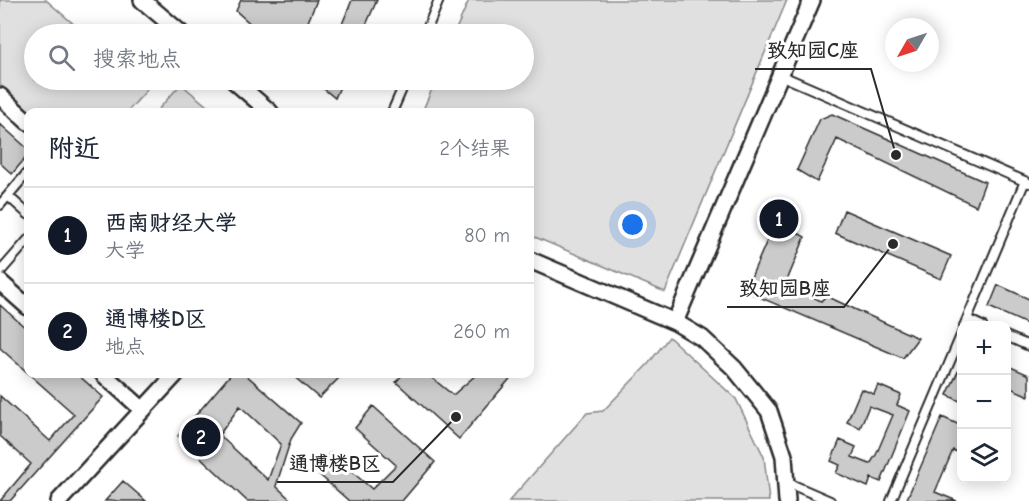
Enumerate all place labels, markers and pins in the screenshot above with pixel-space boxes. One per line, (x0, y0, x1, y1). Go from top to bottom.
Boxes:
callout: 致知园C座 (755, 31, 871, 69)
pin: 1 (760, 196, 798, 242)
callout: 致知园B座 (727, 269, 844, 307)
pin: 2 (182, 414, 220, 460)
callout: 通博楼B区 (277, 444, 393, 482)

